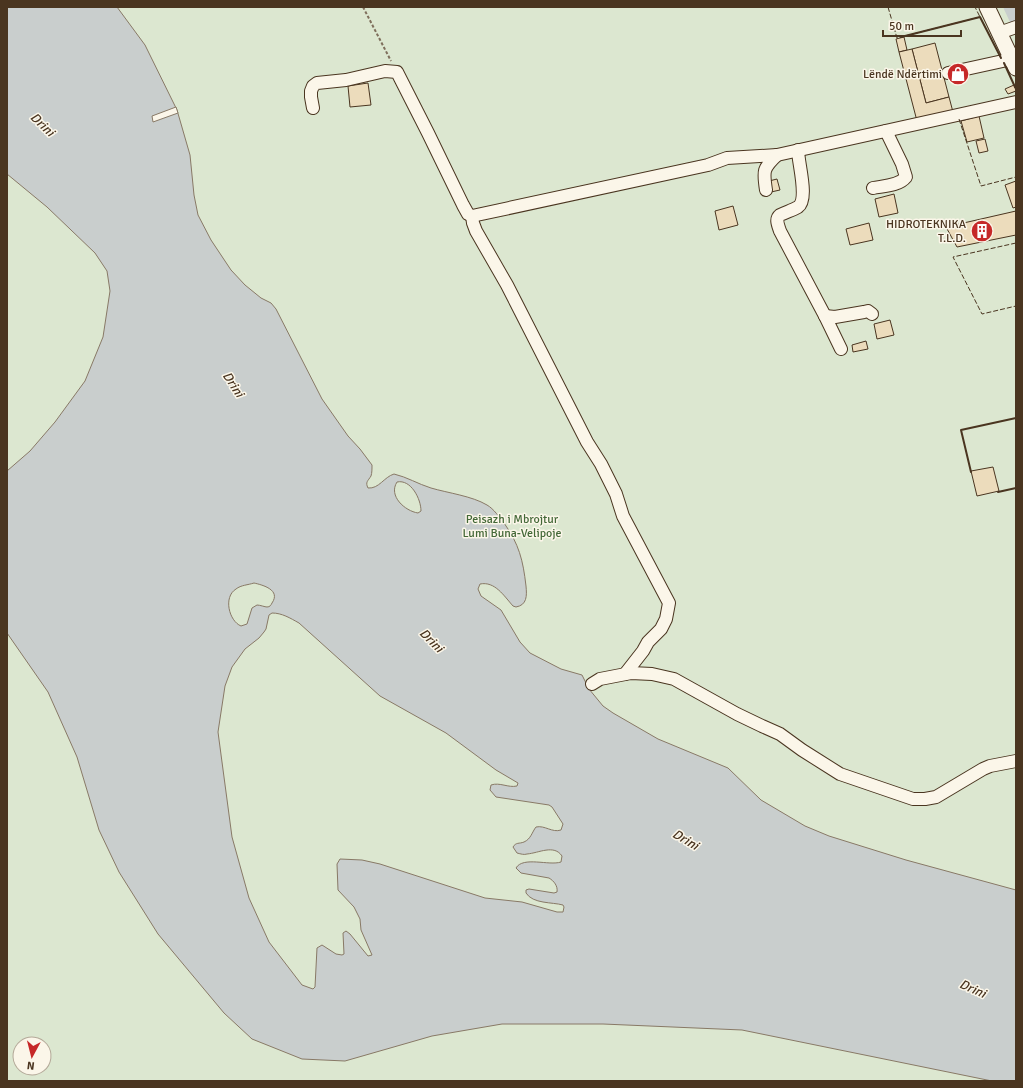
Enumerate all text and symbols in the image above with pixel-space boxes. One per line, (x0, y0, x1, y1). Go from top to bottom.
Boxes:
scale bar (883, 12, 961, 38)
text: 50 m (889, 19, 914, 34)
shop icon: Lëndë Ndërtimi (945, 61, 971, 87)
place label: Lëndë Ndërtimi (863, 67, 942, 82)
water label: Drini (27, 109, 59, 141)
place label: HIDROTEKNIKA T.L.D. (886, 217, 967, 246)
building icon: HIDROTEKNIKA T.L.D. (969, 218, 995, 244)
water label: Drini (219, 369, 248, 402)
park label: Peisazh i Mbrojtur Lumi Buna-Velipoje (462, 512, 562, 541)
water label: Drini (416, 625, 448, 657)
water label: Drini (670, 826, 703, 855)
water label: Drini (957, 976, 990, 1002)
north arrow (12, 1036, 52, 1076)
text: N (26, 1059, 35, 1072)

